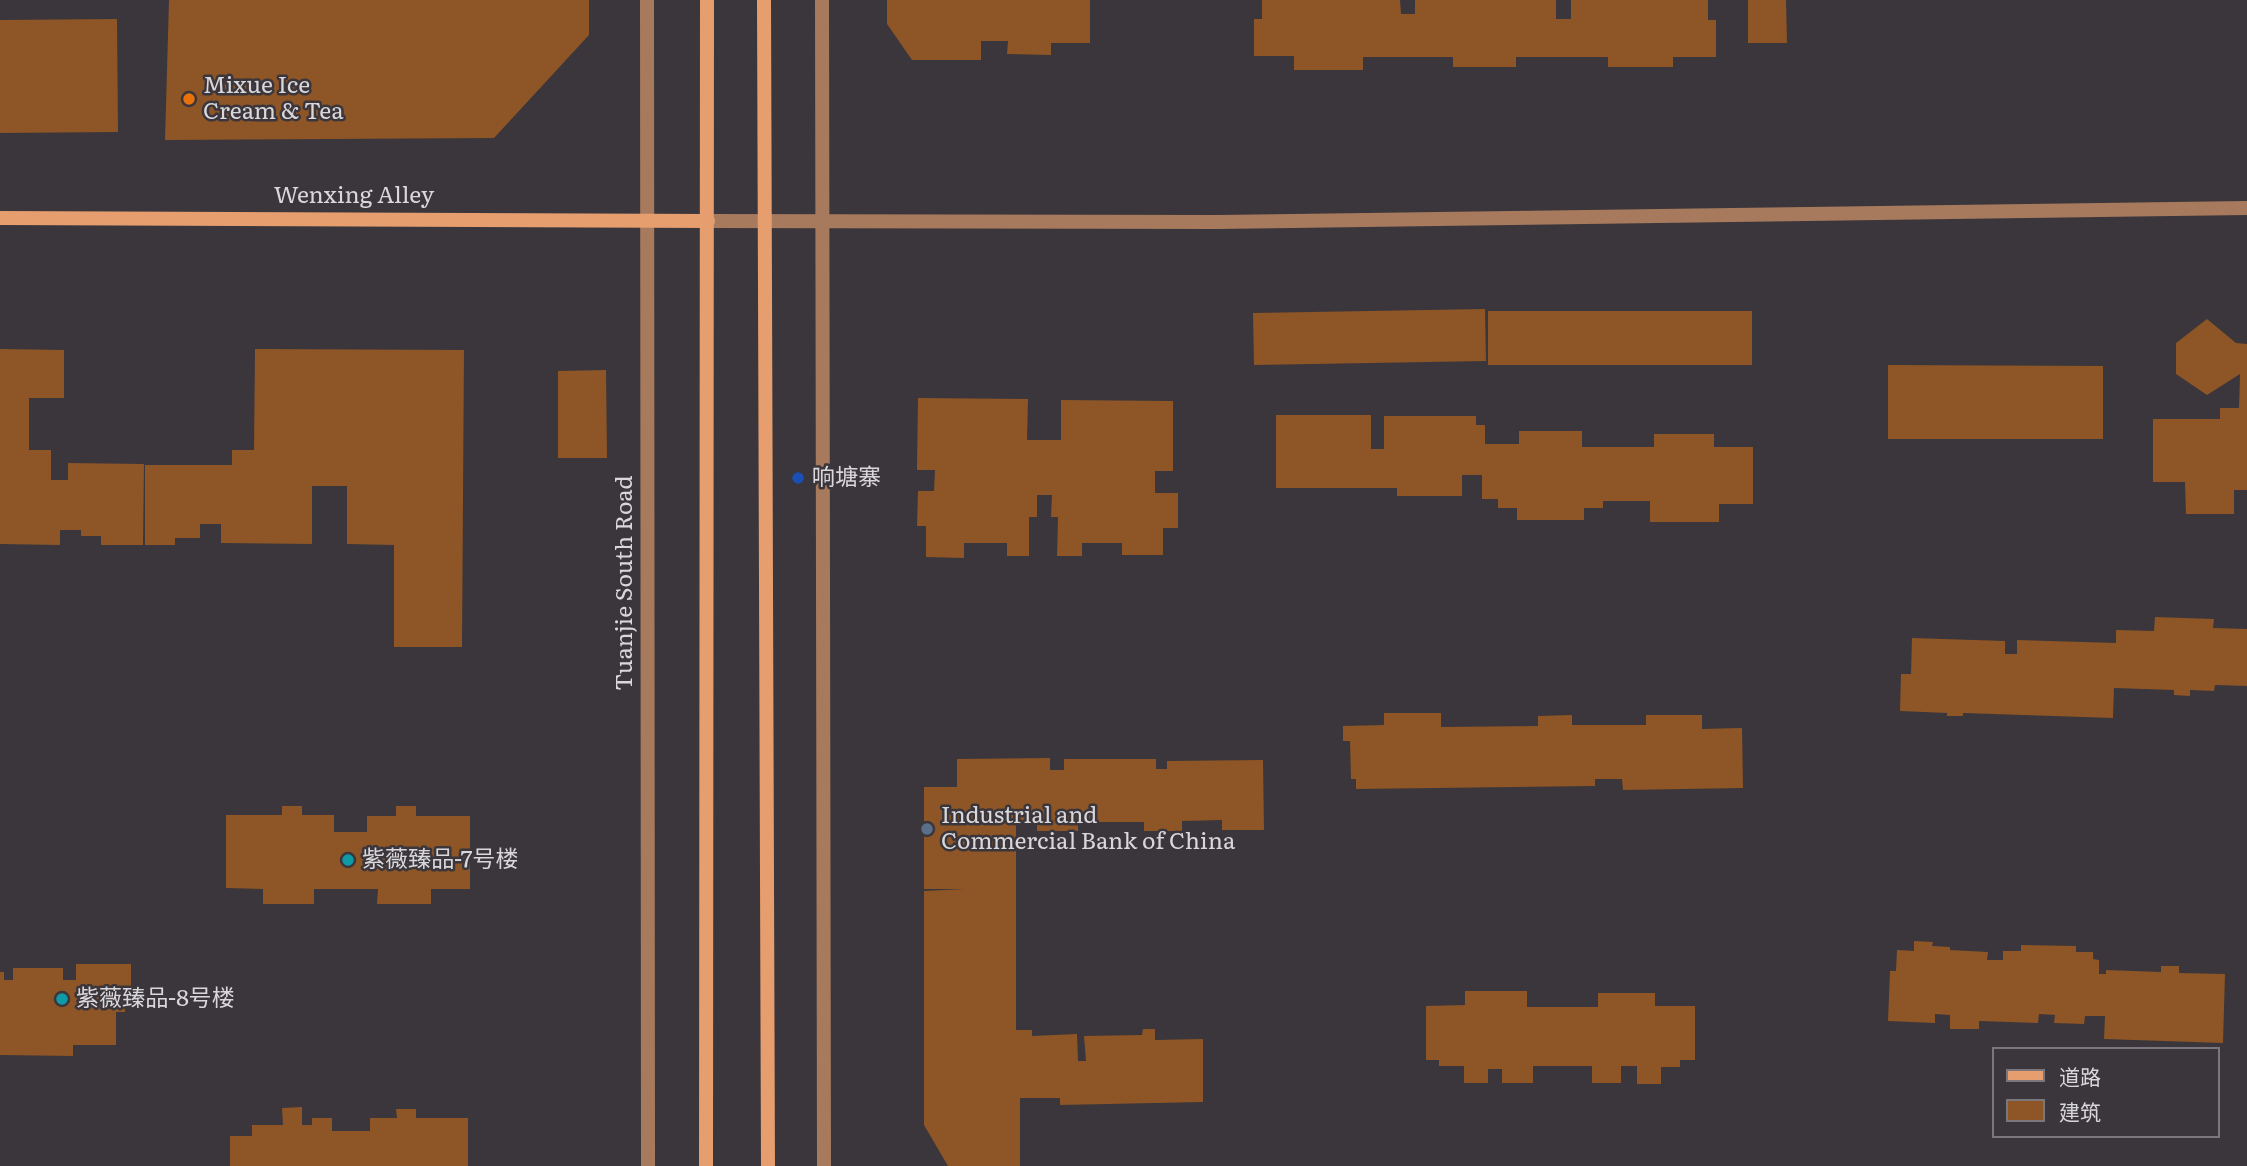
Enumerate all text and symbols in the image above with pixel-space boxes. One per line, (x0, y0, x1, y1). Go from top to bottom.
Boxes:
place label: Mixue Ice Cream & Tea (203, 72, 344, 126)
marker: Mixue Ice Cream & Tea (181, 91, 197, 107)
street label: Wenxing Alley (274, 182, 434, 210)
place label: 响塘寨 (812, 464, 881, 492)
marker: 响塘寨 (790, 470, 806, 486)
street label: Tuanjie South Road (611, 475, 639, 691)
place label: Industrial and Commercial Bank of China (941, 802, 1235, 856)
marker: Industrial and Commercial Bank of China (919, 821, 935, 837)
place label: 紫薇臻品-7号楼 (362, 846, 518, 874)
marker: 紫薇臻品-7号楼 (340, 852, 356, 868)
place label: 紫薇臻品-8号楼 (76, 985, 235, 1013)
marker: 紫薇臻品-8号楼 (54, 991, 70, 1007)
legend (1992, 1047, 2219, 1138)
text: 道路 (2059, 1060, 2101, 1091)
text: 建筑 (2059, 1095, 2101, 1126)

